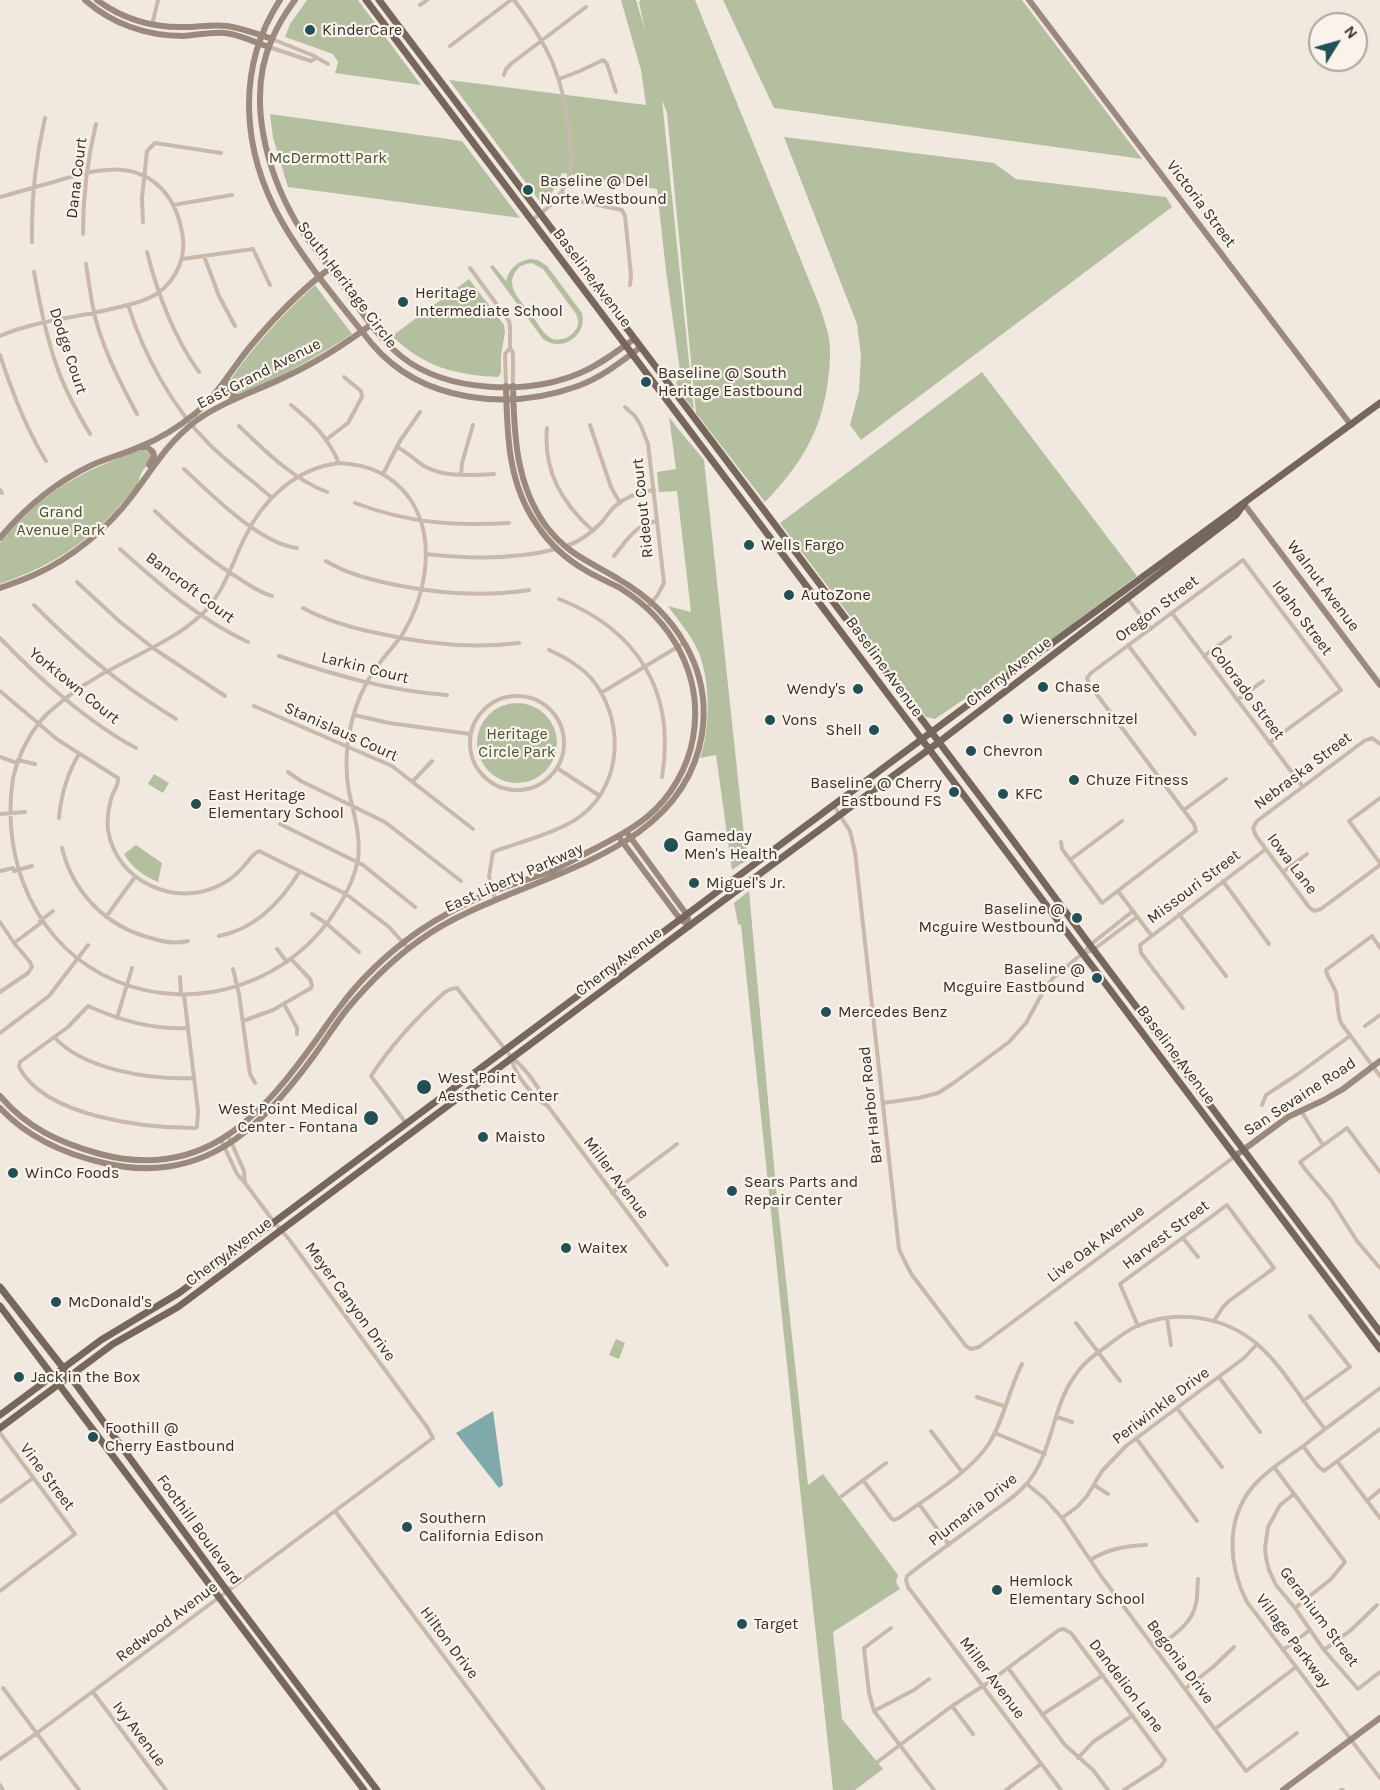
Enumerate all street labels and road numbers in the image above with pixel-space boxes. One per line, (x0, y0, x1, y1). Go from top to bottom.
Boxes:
street label: Dana Court (62, 136, 92, 220)
street label: Victoria Street (1162, 157, 1240, 251)
street label: South Heritage Circle (293, 218, 401, 352)
street label: Baseline Avenue (549, 225, 635, 331)
street label: Dodge Court (45, 305, 91, 397)
street label: East Grand Avenue (194, 334, 324, 414)
street label: Rideout Court (628, 457, 658, 559)
street label: Walnut Avenue (1283, 537, 1363, 635)
street label: Bancroft Court (142, 548, 238, 628)
street label: Oregon Street (1111, 571, 1203, 647)
street label: Idaho Street (1268, 577, 1336, 659)
street label: Baseline Avenue (841, 613, 927, 721)
street label: Cherry Avenue (962, 633, 1056, 711)
street label: Colorado Street (1206, 642, 1288, 744)
street label: Yorktown Court (25, 644, 123, 728)
street label: Larkin Court (319, 648, 411, 688)
street label: Stanislaus Court (281, 698, 401, 766)
street label: Nebraska Street (1250, 728, 1356, 814)
street label: Iowa Lane (1263, 830, 1321, 898)
street label: East Liberty Parkway (442, 839, 586, 917)
street label: Missouri Street (1144, 846, 1244, 928)
street label: Cherry Avenue (572, 923, 666, 1001)
street label: Baseline Avenue (1133, 1002, 1219, 1108)
street label: Bar Harbor Road (855, 1045, 887, 1165)
street label: San Sevaine Road (1240, 1054, 1360, 1140)
street label: Miller Avenue (579, 1133, 653, 1223)
street label: Harvest Street (1119, 1196, 1213, 1274)
street label: Live Oak Avenue (1044, 1201, 1148, 1287)
street label: Cherry Avenue (182, 1213, 276, 1291)
street label: Meyer Canyon Drive (300, 1239, 400, 1365)
street label: Periwinkle Drive (1109, 1363, 1213, 1449)
street label: Vine Street (15, 1440, 79, 1514)
street label: Plumaria Drive (925, 1469, 1021, 1551)
street label: Foothill Boulevard (152, 1471, 246, 1589)
street label: Geranium Street (1275, 1563, 1363, 1671)
street label: Redwood Avenue (112, 1577, 222, 1667)
street label: Village Parkway (1251, 1590, 1335, 1692)
street label: Hilton Drive (416, 1603, 482, 1683)
street label: Begonia Drive (1142, 1616, 1218, 1708)
street label: Miller Avenue (955, 1633, 1029, 1723)
street label: Dandelion Lane (1085, 1635, 1167, 1737)
street label: Ivy Avenue (108, 1698, 170, 1770)

